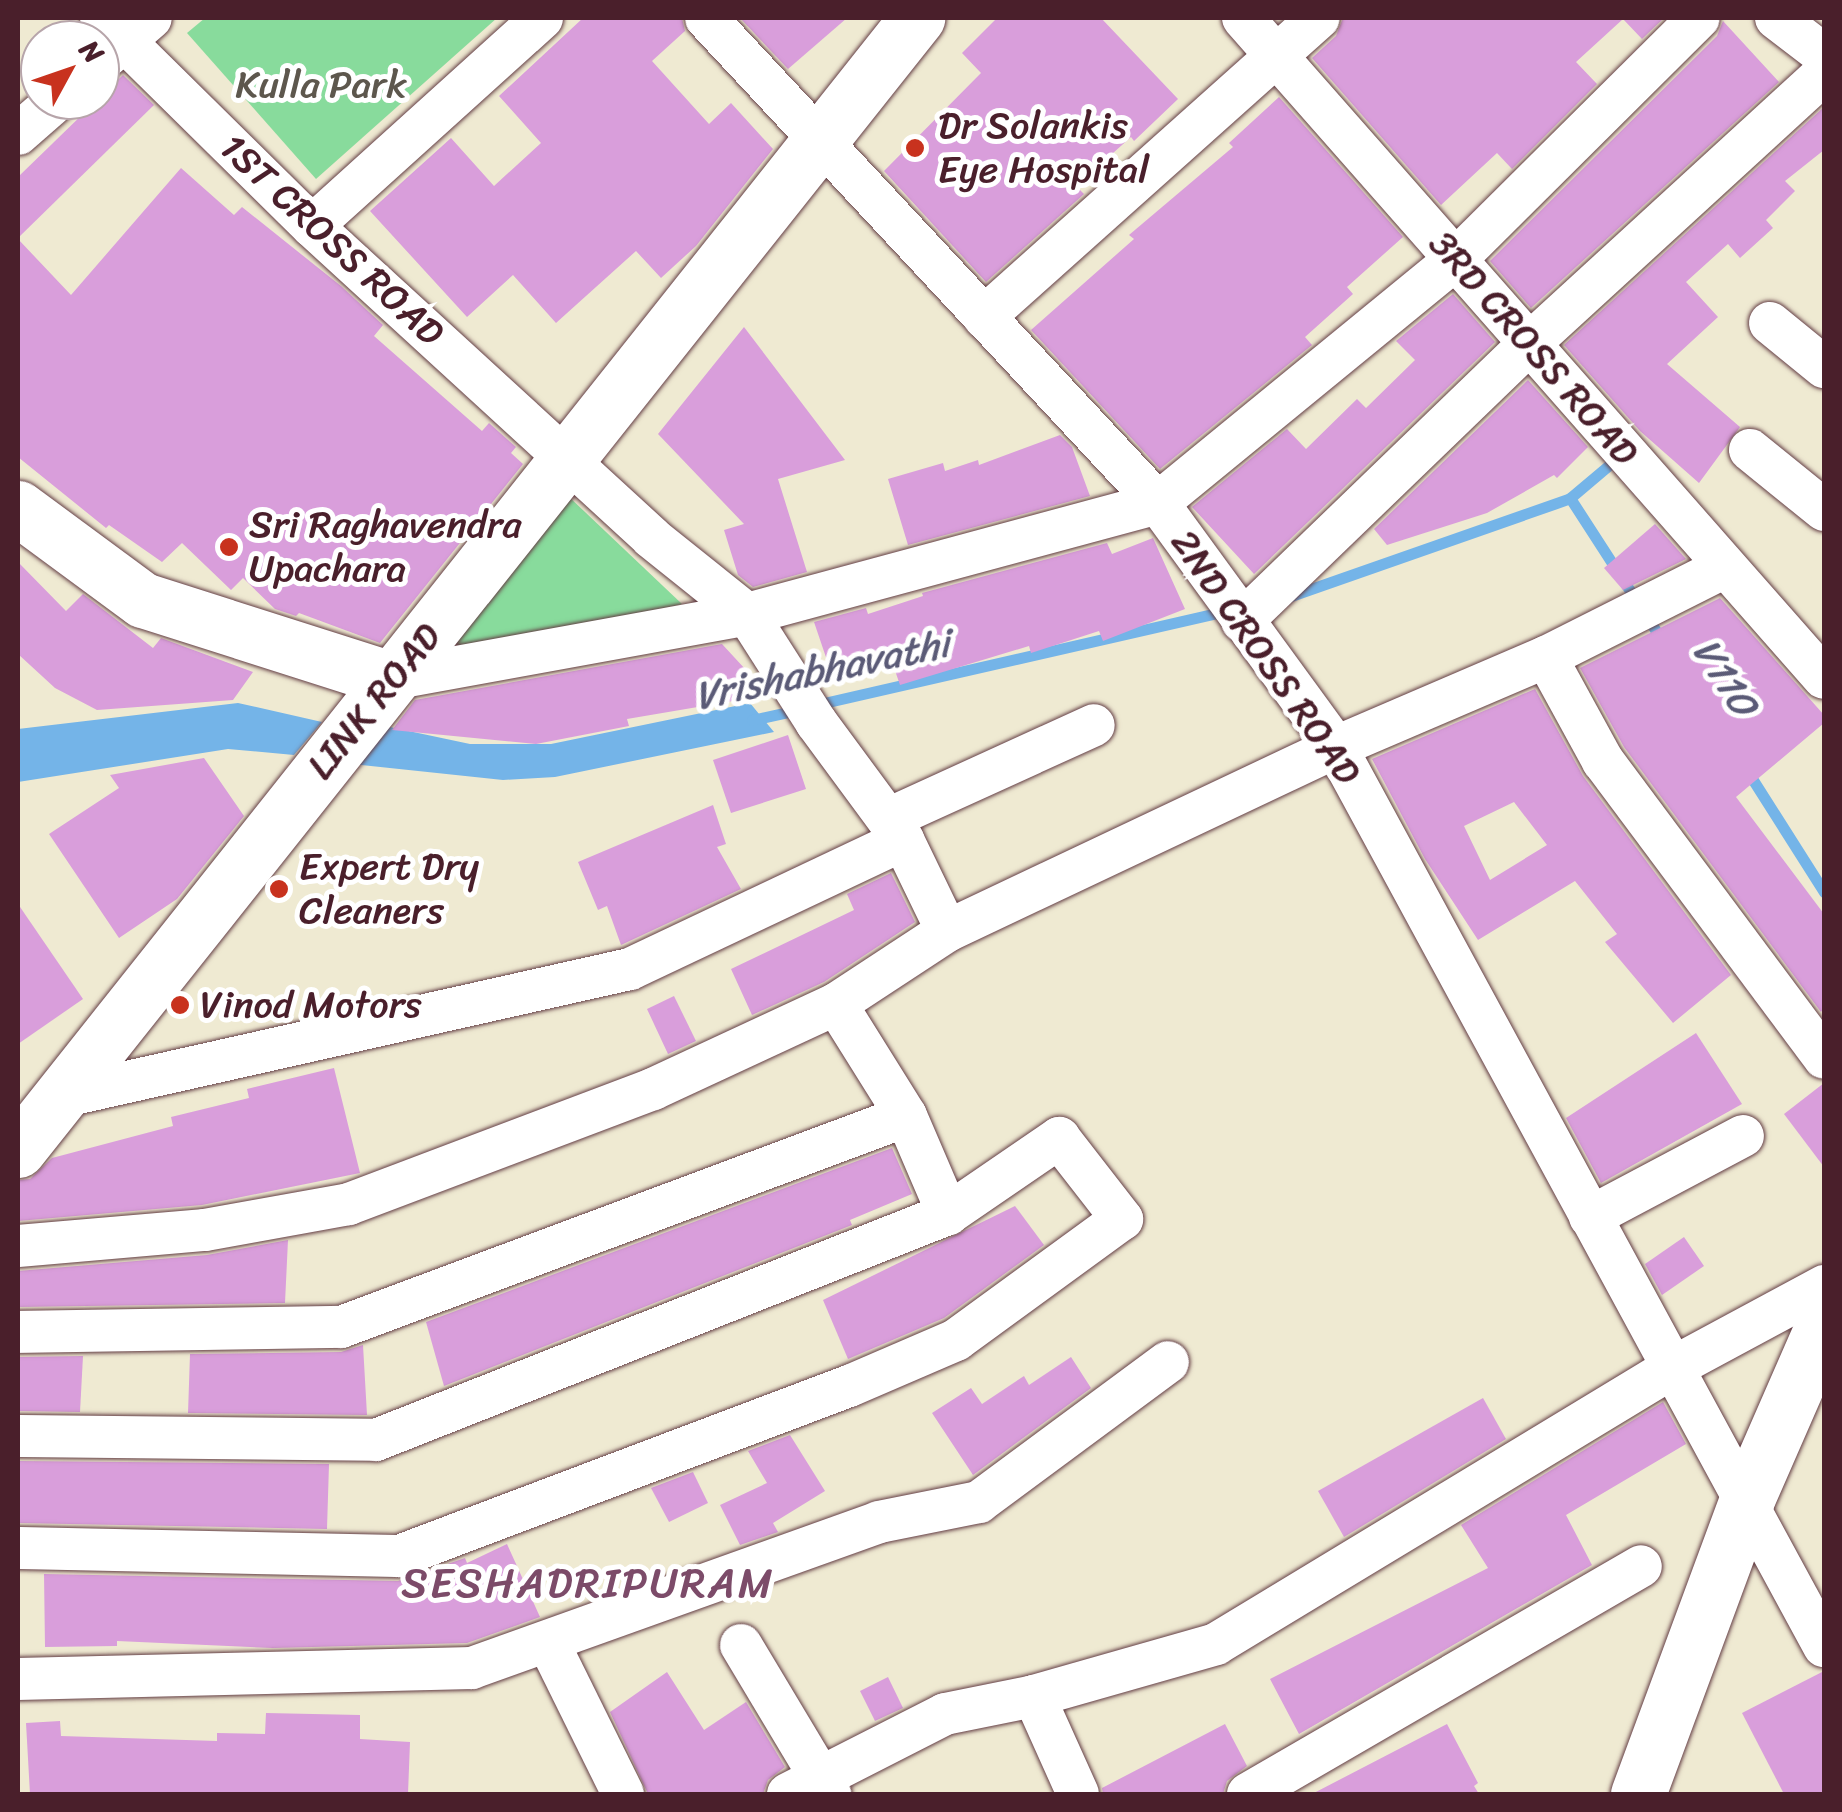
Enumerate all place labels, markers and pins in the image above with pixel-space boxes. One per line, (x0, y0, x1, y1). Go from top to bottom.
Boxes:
place label: Dr Solankis Eye Hospital (938, 103, 1148, 192)
marker: Dr Solankis Eye Hospital (902, 135, 928, 161)
place label: Sri Raghavendra Upachara (249, 502, 520, 592)
marker: Sri Raghavendra Upachara (218, 536, 240, 558)
place label: Expert Dry Cleaners (299, 844, 479, 934)
marker: Expert Dry Cleaners (268, 878, 290, 900)
place label: Vinod Motors (200, 982, 420, 1028)
marker: Vinod Motors (169, 994, 191, 1016)

